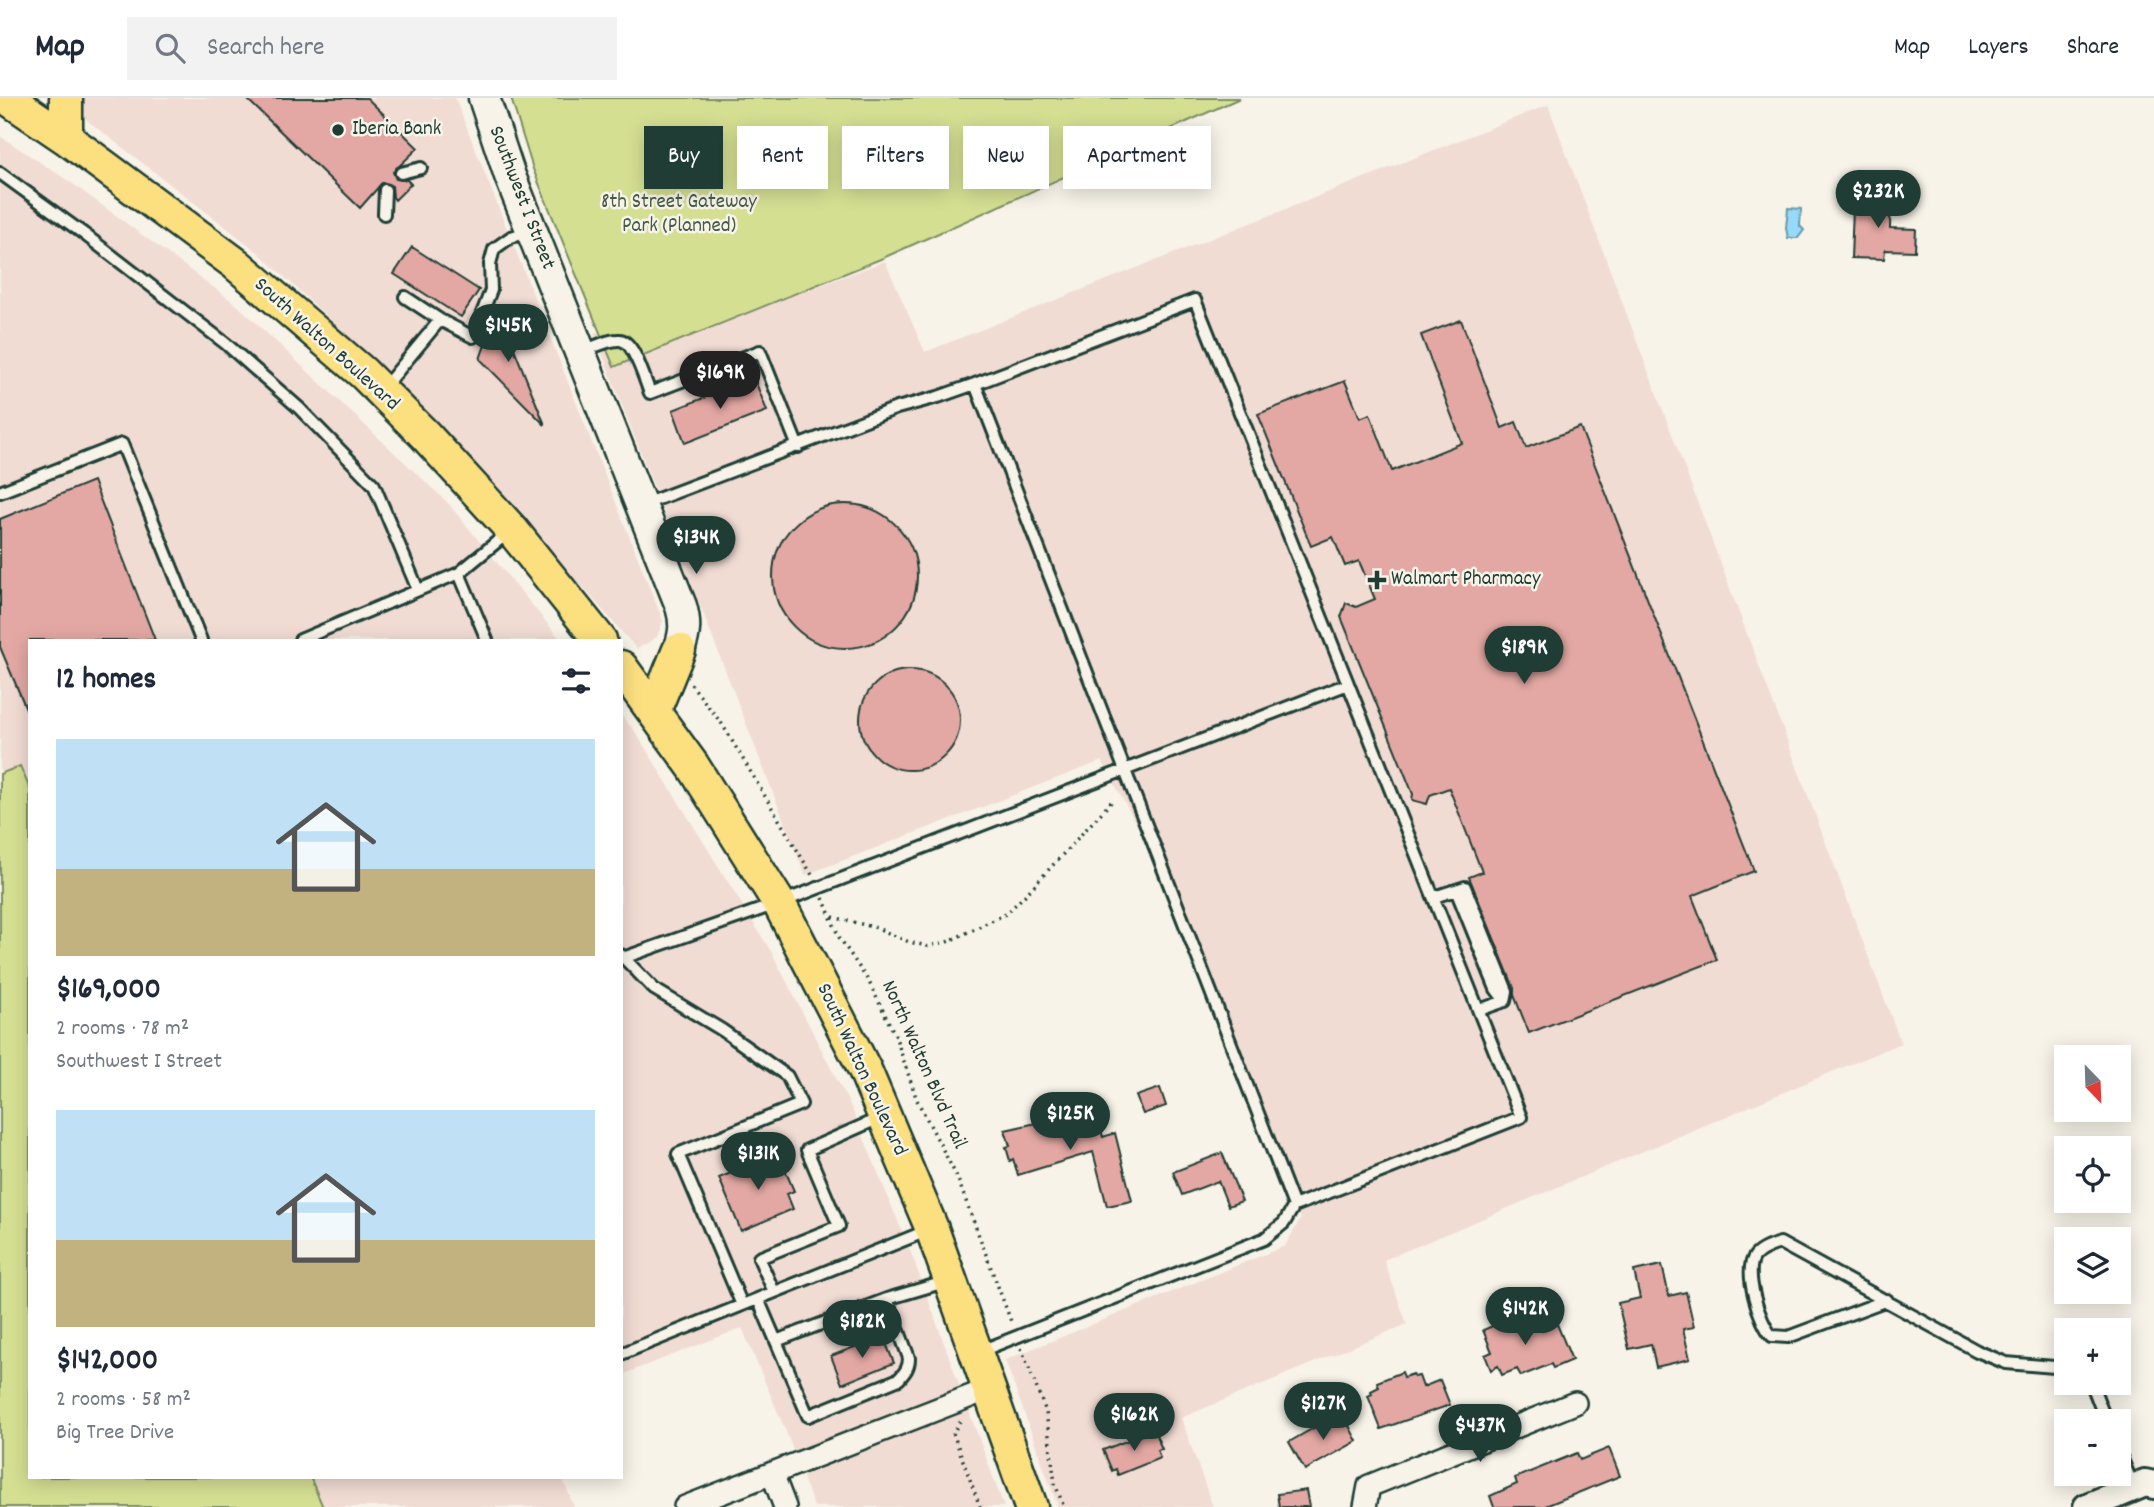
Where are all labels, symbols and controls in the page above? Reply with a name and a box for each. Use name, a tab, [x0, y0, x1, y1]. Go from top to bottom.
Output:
search box	[127, 17, 617, 80]
text: Map	[35, 25, 85, 72]
icon: search	[151, 29, 189, 67]
text: Search here	[207, 30, 325, 67]
text: Map	[1894, 31, 1930, 65]
text: Layers	[1968, 31, 2029, 65]
text: Share	[2067, 31, 2119, 65]
place label: Iberia Bank	[352, 115, 441, 145]
marker: Iberia Bank	[330, 122, 346, 138]
street label: Southwest I Street	[480, 122, 562, 274]
chip: Buy	[644, 126, 723, 189]
chip: Rent	[737, 126, 828, 189]
chip: Filters	[842, 126, 949, 189]
chip: New	[963, 126, 1049, 189]
chip: Apartment	[1063, 126, 1211, 189]
pin: $232K	[1829, 170, 1927, 230]
text: $232K	[1852, 176, 1904, 209]
park label: 8th Street Gateway Park (Planned)	[601, 188, 757, 242]
street label: South Walton Boulevard	[246, 271, 406, 419]
pin: $145K	[459, 304, 557, 364]
text: $145K	[484, 310, 532, 343]
pin: $169K	[671, 352, 769, 411]
text: $169K	[695, 357, 745, 390]
pin: $134K	[647, 517, 745, 576]
text: $134K	[672, 522, 720, 555]
place label: Walmart Pharmacy	[1391, 565, 1541, 595]
marker: Walmart Pharmacy	[1369, 572, 1385, 588]
pin: $189K	[1475, 626, 1573, 686]
text: $189K	[1500, 632, 1548, 665]
text: 12 homes	[56, 660, 156, 703]
icon: filters	[557, 662, 595, 700]
icon: home	[263, 784, 389, 910]
text: $169,000	[56, 970, 161, 1013]
street label: North Walton Blvd Trail	[872, 976, 974, 1154]
street label: South Walton Boulevard	[808, 979, 914, 1161]
text: 2 rooms · 78 m²	[56, 1013, 189, 1046]
north arrow	[2054, 1045, 2132, 1122]
map controls	[2054, 1045, 2131, 1486]
text: Southwest I Street	[56, 1046, 222, 1079]
pin: $125K	[1021, 1093, 1119, 1152]
text: $125K	[1046, 1098, 1094, 1131]
pin: $131K	[709, 1132, 807, 1192]
button: locate	[2054, 1136, 2131, 1213]
text: $131K	[737, 1138, 779, 1171]
icon: home	[263, 1155, 389, 1281]
button: layers	[2054, 1227, 2131, 1304]
pin: $142K	[1476, 1288, 1574, 1347]
text: $142K	[1502, 1293, 1548, 1326]
pin: $182K	[813, 1300, 911, 1360]
text: $182K	[839, 1306, 885, 1339]
button: +	[2054, 1318, 2131, 1395]
text: $142,000	[56, 1341, 158, 1384]
pin: $127K	[1274, 1382, 1372, 1442]
text: 2 rooms · 58 m²	[56, 1384, 191, 1417]
text: $127K	[1300, 1388, 1346, 1421]
pin: $162K	[1085, 1394, 1183, 1453]
text: $162K	[1110, 1399, 1158, 1432]
pin: $437K	[1431, 1404, 1529, 1464]
button: −	[2054, 1409, 2131, 1486]
text: $437K	[1455, 1410, 1505, 1443]
text: Big Tree Drive	[56, 1417, 174, 1450]

